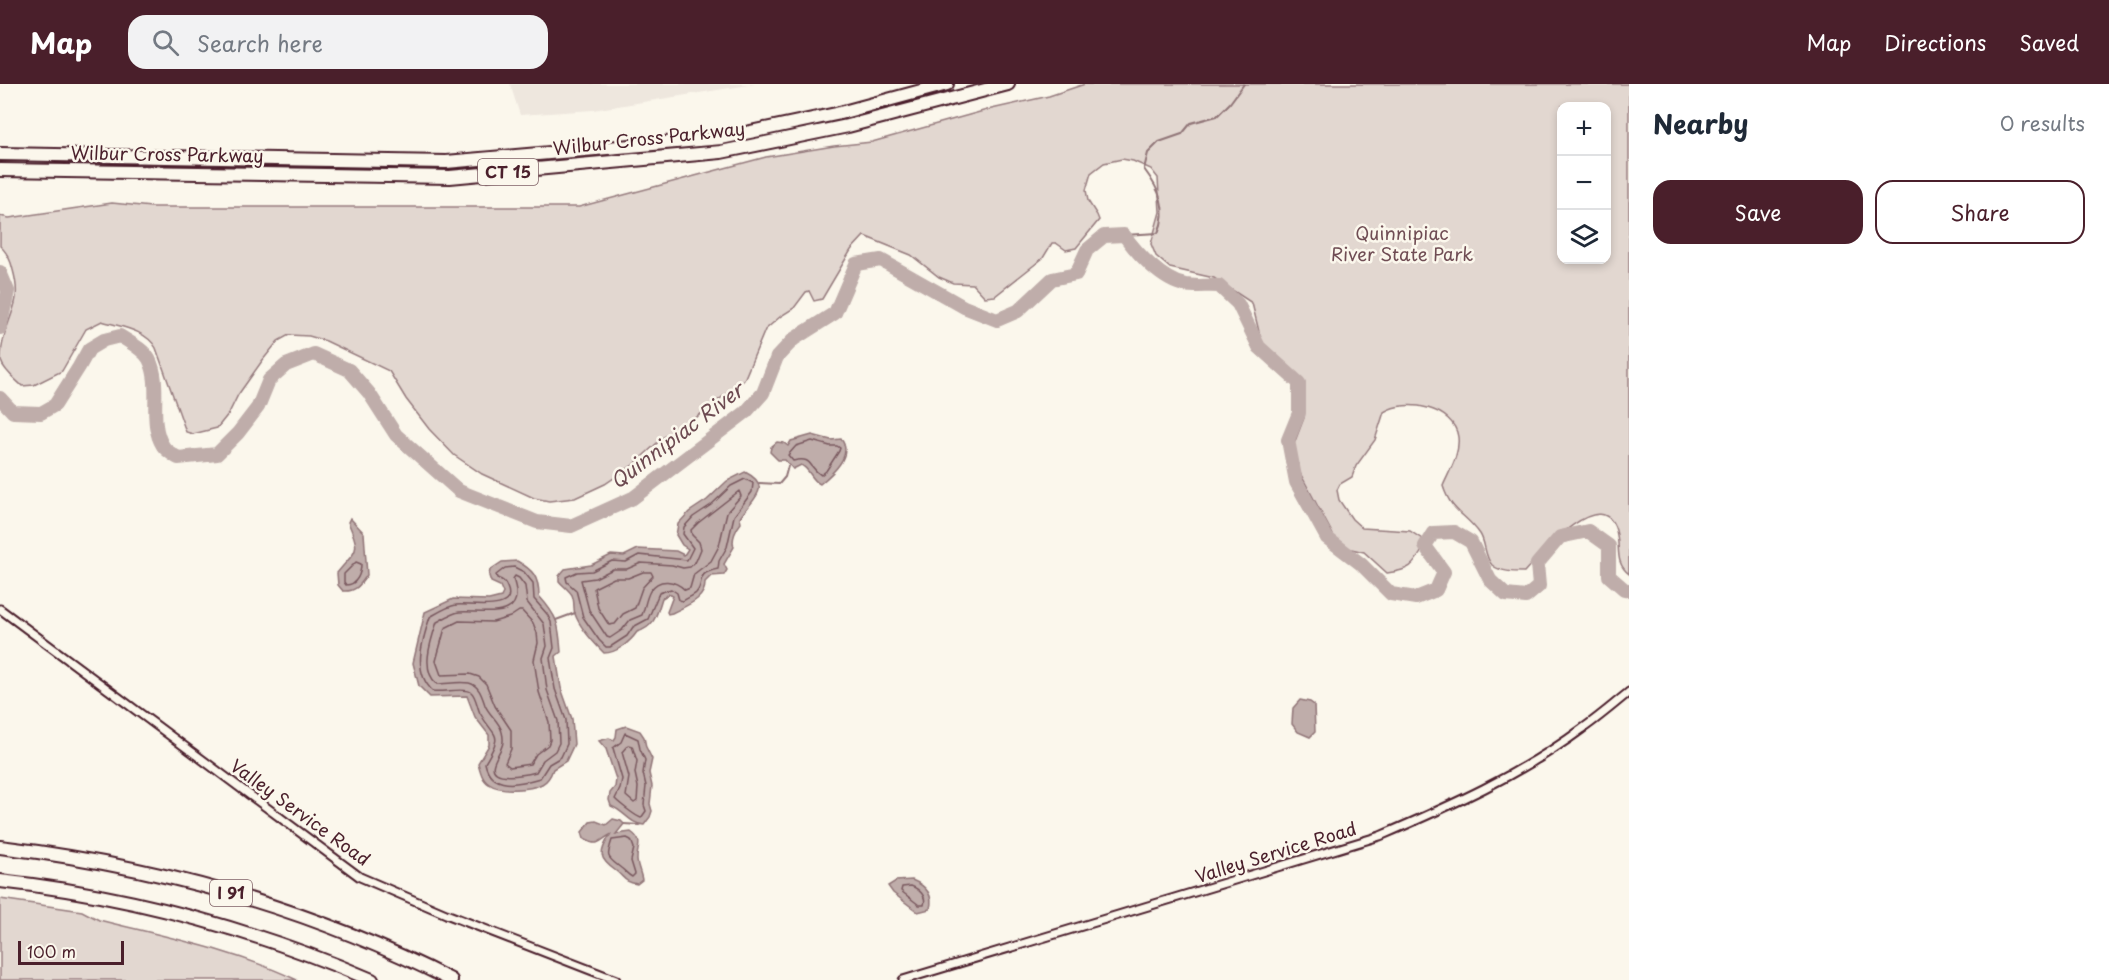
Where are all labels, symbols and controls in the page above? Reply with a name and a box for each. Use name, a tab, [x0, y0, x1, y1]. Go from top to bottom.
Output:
search box	[128, 15, 548, 69]
text: Map	[30, 21, 92, 64]
icon: search	[149, 26, 182, 59]
text: Search here	[197, 26, 323, 59]
text: Map	[1806, 26, 1851, 58]
text: Directions	[1884, 26, 1986, 58]
text: Saved	[2019, 26, 2079, 58]
map controls	[1557, 102, 1611, 264]
button: +	[1557, 102, 1611, 156]
text: Nearby	[1653, 104, 1748, 143]
text: 0 results	[2000, 108, 2085, 138]
street label: Wilbur Cross Parkway	[551, 114, 746, 161]
street label: Wilbur Cross Parkway	[70, 138, 264, 169]
button: −	[1557, 156, 1611, 210]
road number: CT 15	[478, 159, 538, 185]
button: Save	[1653, 180, 1863, 244]
button: Share	[1875, 180, 2085, 244]
button: layers	[1557, 210, 1611, 264]
park label: Quinnipiac River State Park	[1331, 219, 1473, 267]
water label: Quinnipiac River	[603, 373, 752, 495]
street label: Valley Service Road	[225, 752, 376, 872]
street label: Valley Service Road	[1192, 814, 1359, 889]
road number: I 91	[210, 880, 252, 906]
scale bar	[18, 938, 124, 966]
text: 100 m	[27, 939, 76, 963]

